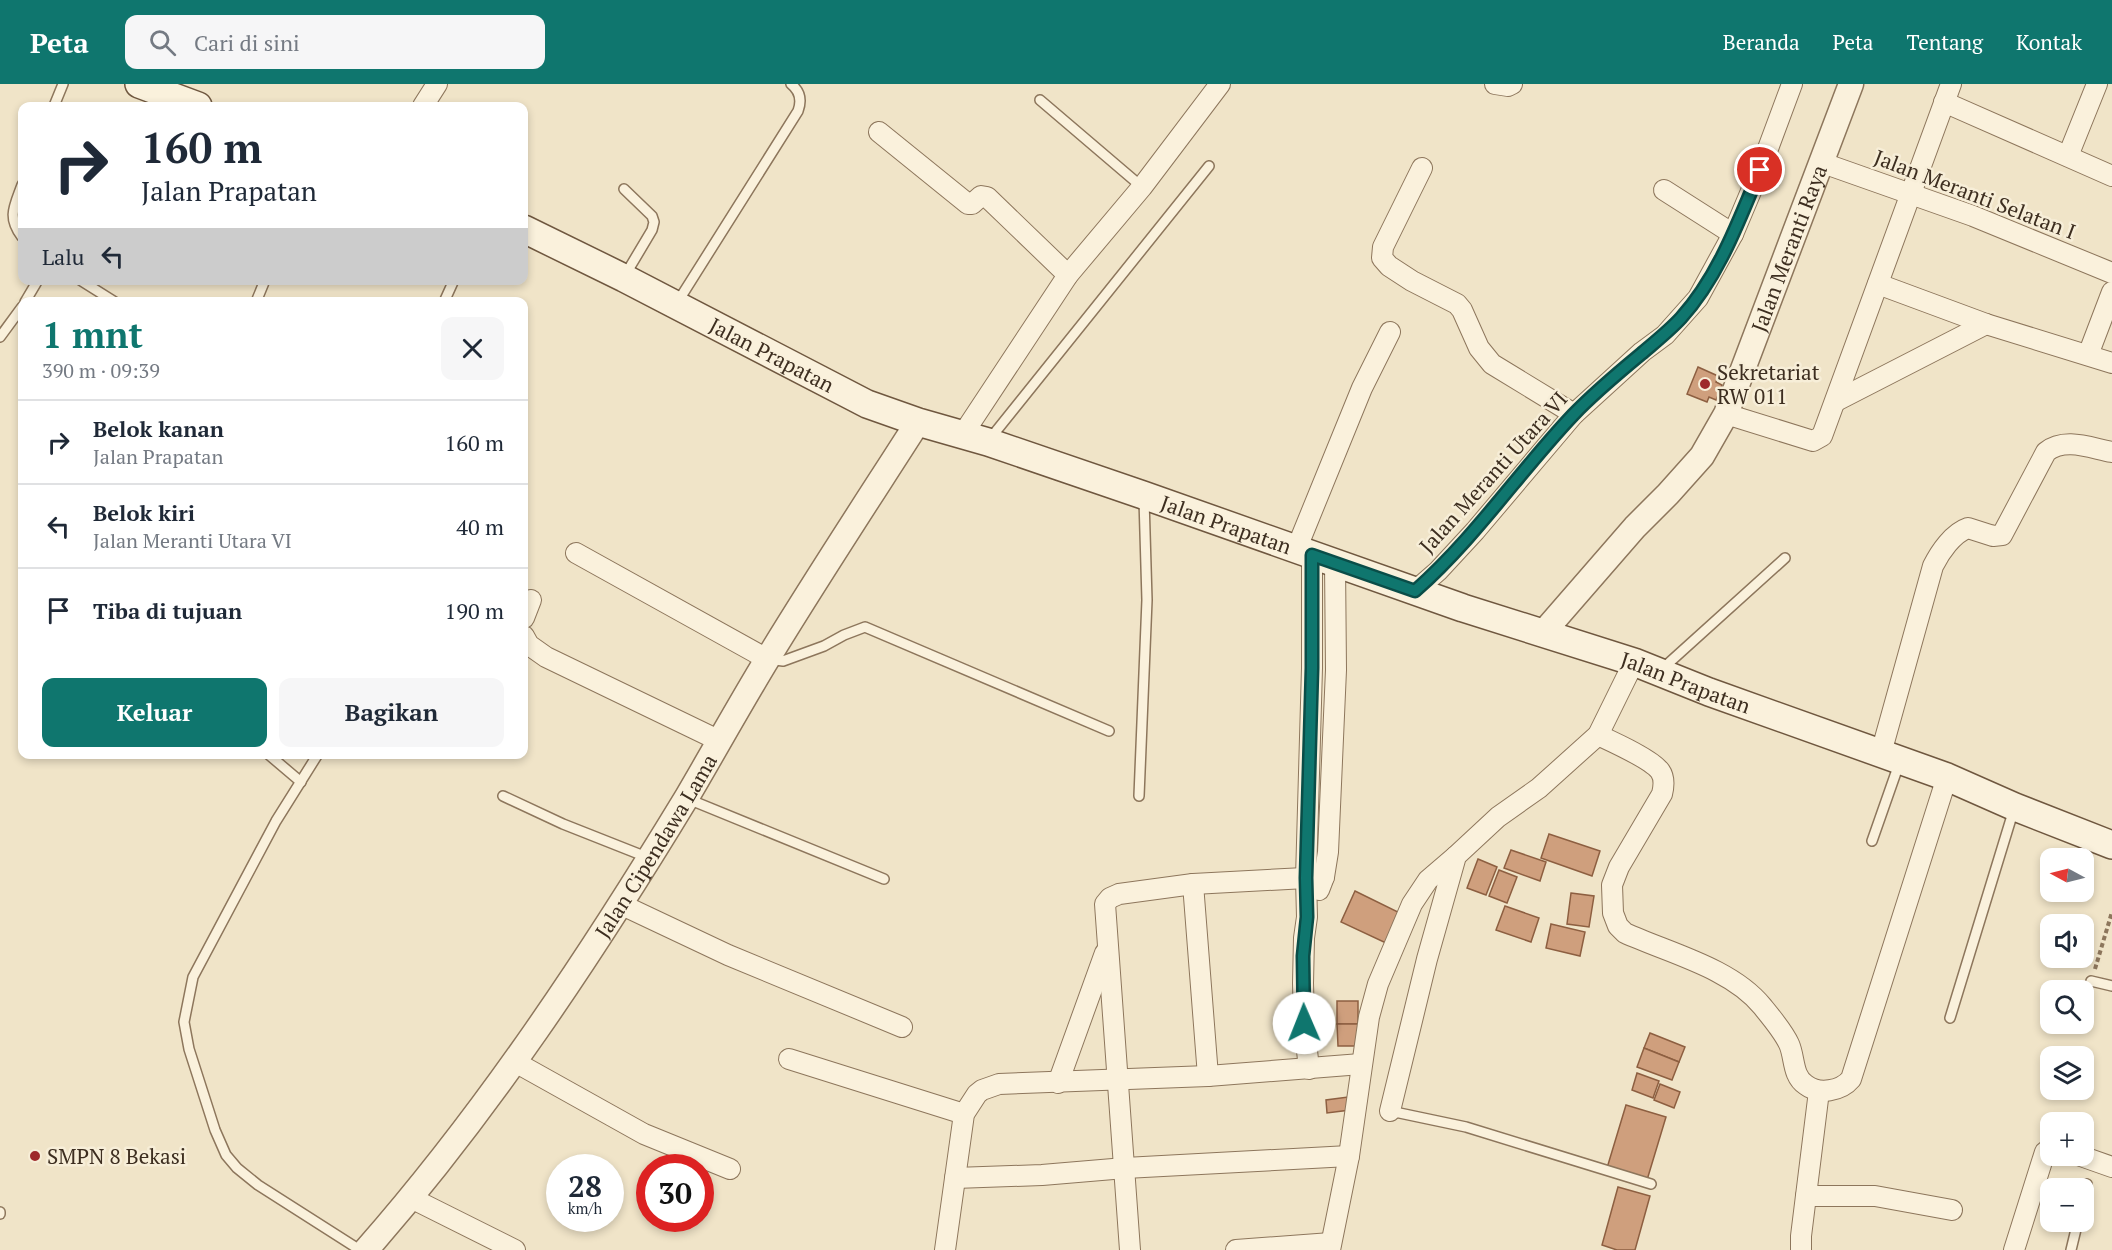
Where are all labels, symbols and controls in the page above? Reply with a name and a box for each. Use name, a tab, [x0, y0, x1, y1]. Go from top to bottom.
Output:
search box	[125, 15, 545, 69]
text: Peta	[30, 24, 89, 61]
icon: search	[146, 26, 179, 59]
text: Cari di sini	[194, 28, 300, 57]
text: Beranda	[1723, 28, 1800, 56]
text: Peta	[1833, 28, 1873, 56]
text: Tentang	[1906, 28, 1983, 56]
text: Kontak	[2016, 28, 2082, 56]
text: 160 m	[141, 119, 262, 175]
icon: right	[42, 126, 120, 204]
street label: Jalan Meranti Selatan I	[1870, 143, 2080, 245]
pin	[1734, 144, 1785, 195]
icon: arrive	[1743, 153, 1776, 186]
street label: Jalan Meranti Raya	[1744, 160, 1833, 336]
text: Jalan Prapatan	[141, 173, 317, 209]
icon: left	[96, 240, 129, 273]
text: Lalu	[42, 242, 84, 271]
text: 1 mnt	[42, 311, 143, 358]
street label: Jalan Prapatan	[705, 311, 840, 399]
button: close	[441, 317, 504, 380]
text: 390 m · 09:39	[42, 357, 160, 384]
place label: Sekretariat RW 011	[1717, 358, 1820, 410]
marker: Sekretariat RW 011	[1698, 377, 1712, 391]
street label: Jalan Meranti Utara VI	[1413, 385, 1573, 559]
text: Belok kanan	[93, 414, 224, 443]
icon: right	[42, 426, 75, 459]
text: 160 m	[444, 428, 504, 457]
text: Jalan Prapatan	[93, 443, 223, 470]
street label: Jalan Prapatan	[1157, 488, 1296, 561]
text: Belok kiri	[93, 498, 195, 527]
icon: left	[42, 510, 75, 543]
text: 40 m	[456, 512, 504, 541]
text: Jalan Meranti Utara VI	[93, 527, 292, 554]
icon: arrive	[42, 594, 75, 627]
text: Tiba di tujuan	[93, 596, 242, 625]
text: 190 m	[444, 596, 504, 625]
street label: Jalan Prapatan	[1617, 645, 1755, 720]
button: Keluar	[42, 678, 267, 747]
button: Bagikan	[279, 678, 504, 747]
street label: Jalan Cipendawa Lama	[588, 748, 723, 943]
north arrow	[2040, 848, 2094, 902]
map controls	[2040, 848, 2094, 1232]
button: sound	[2040, 914, 2094, 968]
button: search	[2040, 980, 2094, 1034]
position arrow	[1272, 991, 1336, 1055]
button: layers	[2040, 1046, 2094, 1100]
button: +	[2040, 1112, 2094, 1166]
place label: SMPN 8 Bekasi	[47, 1142, 186, 1170]
marker: SMPN 8 Bekasi	[28, 1149, 42, 1163]
speed limit sign: 30	[636, 1154, 714, 1232]
text: 28	[568, 1166, 602, 1206]
button: −	[2040, 1178, 2094, 1232]
text: km/h	[568, 1198, 602, 1218]

